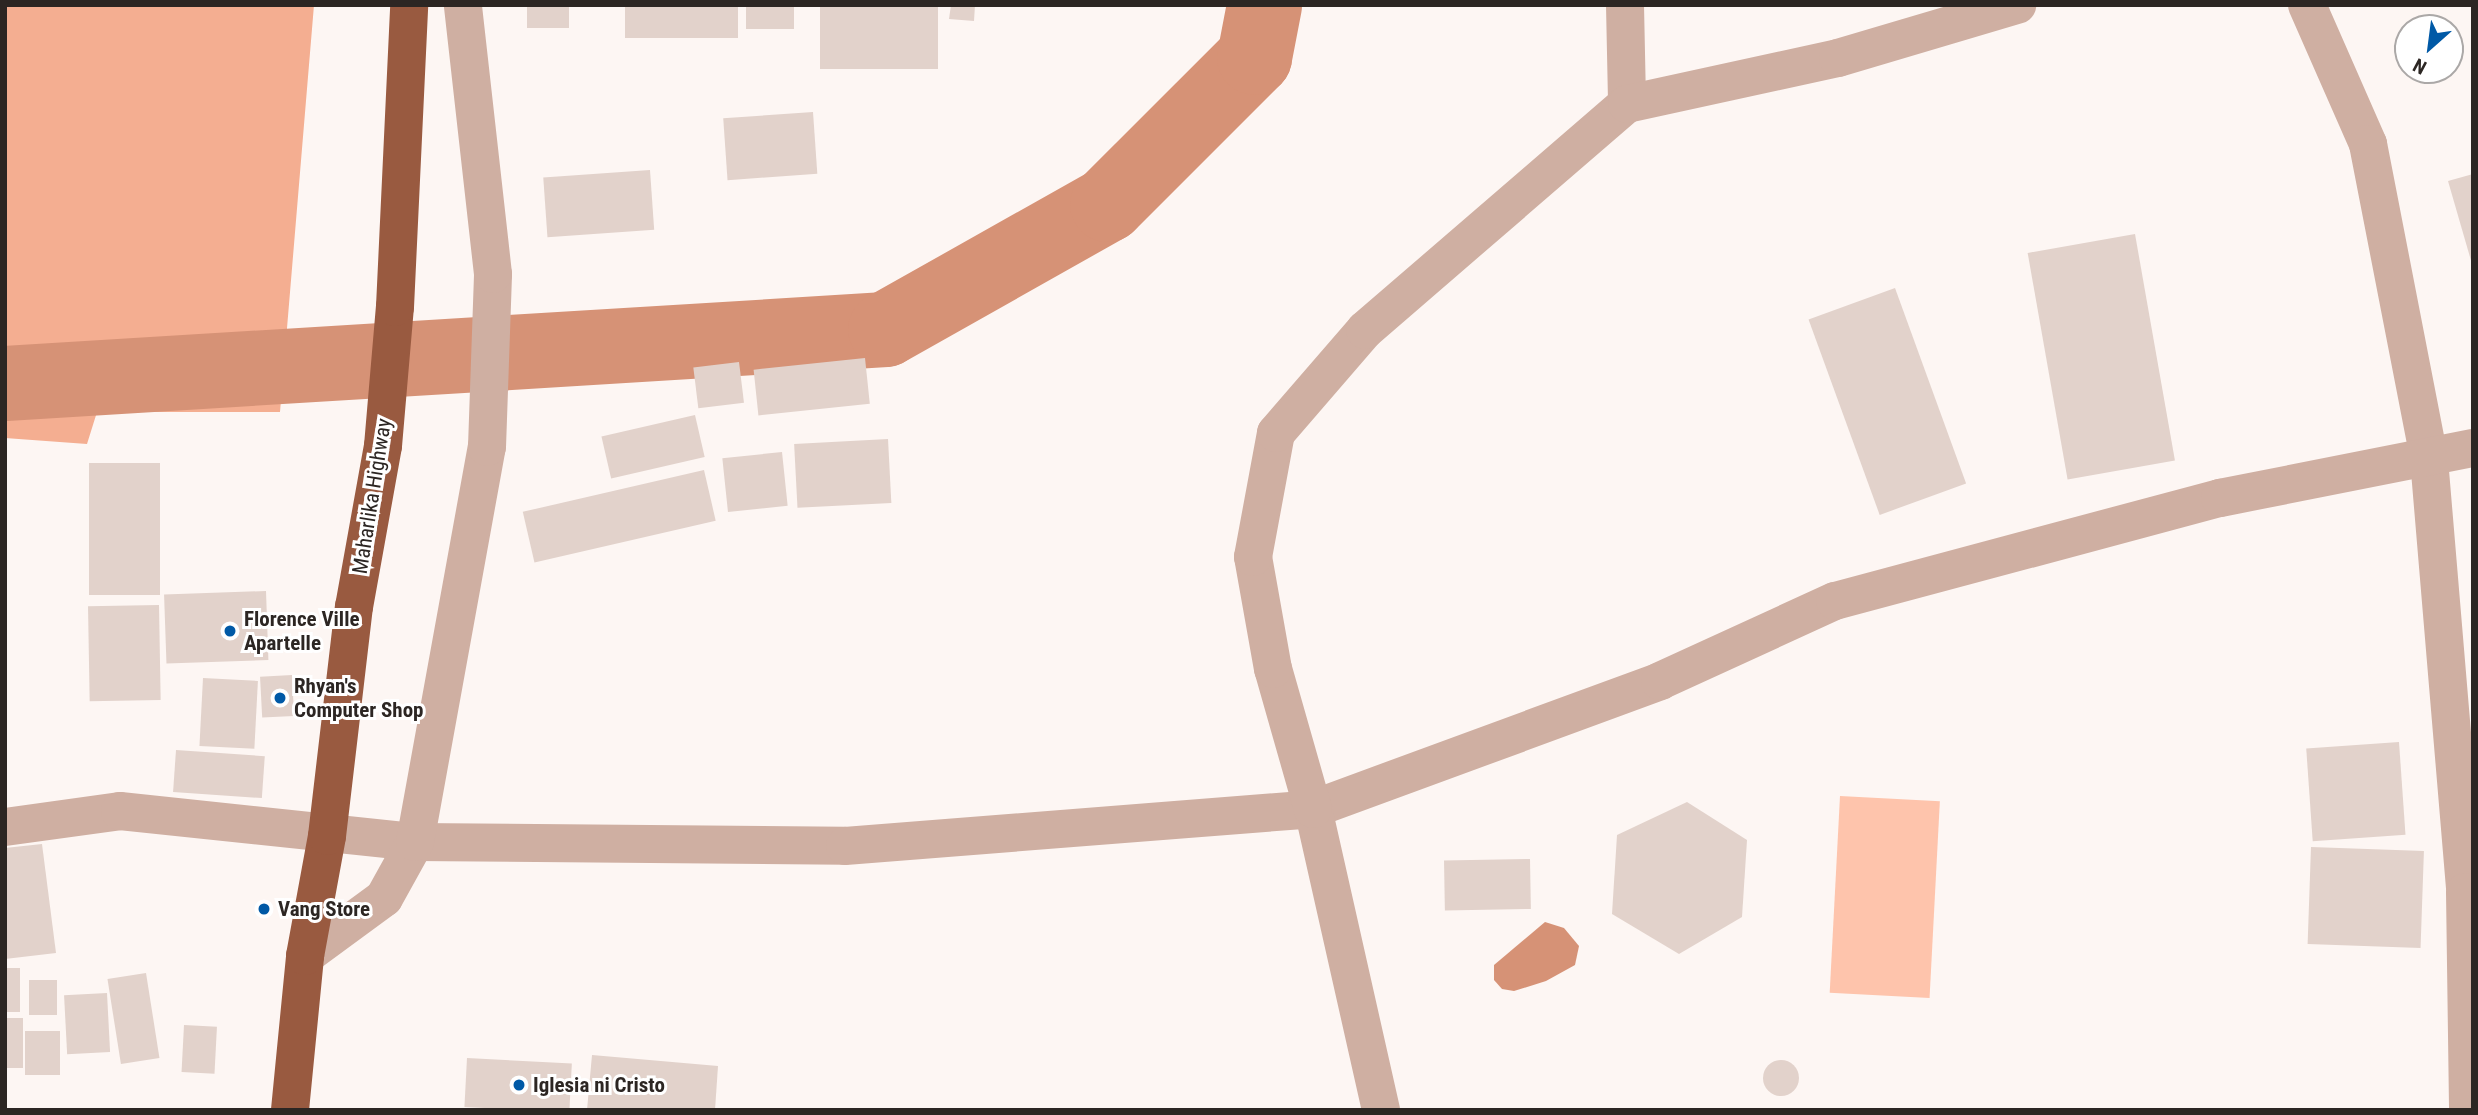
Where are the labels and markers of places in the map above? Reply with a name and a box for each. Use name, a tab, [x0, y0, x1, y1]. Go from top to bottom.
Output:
place label: Florence Ville Apartelle	[244, 606, 359, 656]
marker: Florence Ville Apartelle	[222, 623, 238, 639]
place label: Rhyan's Computer Shop	[294, 673, 424, 723]
marker: Rhyan's Computer Shop	[272, 690, 288, 706]
place label: Vang Store	[278, 896, 370, 922]
marker: Vang Store	[256, 901, 272, 917]
place label: Iglesia ni Cristo	[533, 1072, 665, 1098]
marker: Iglesia ni Cristo	[511, 1077, 527, 1093]

